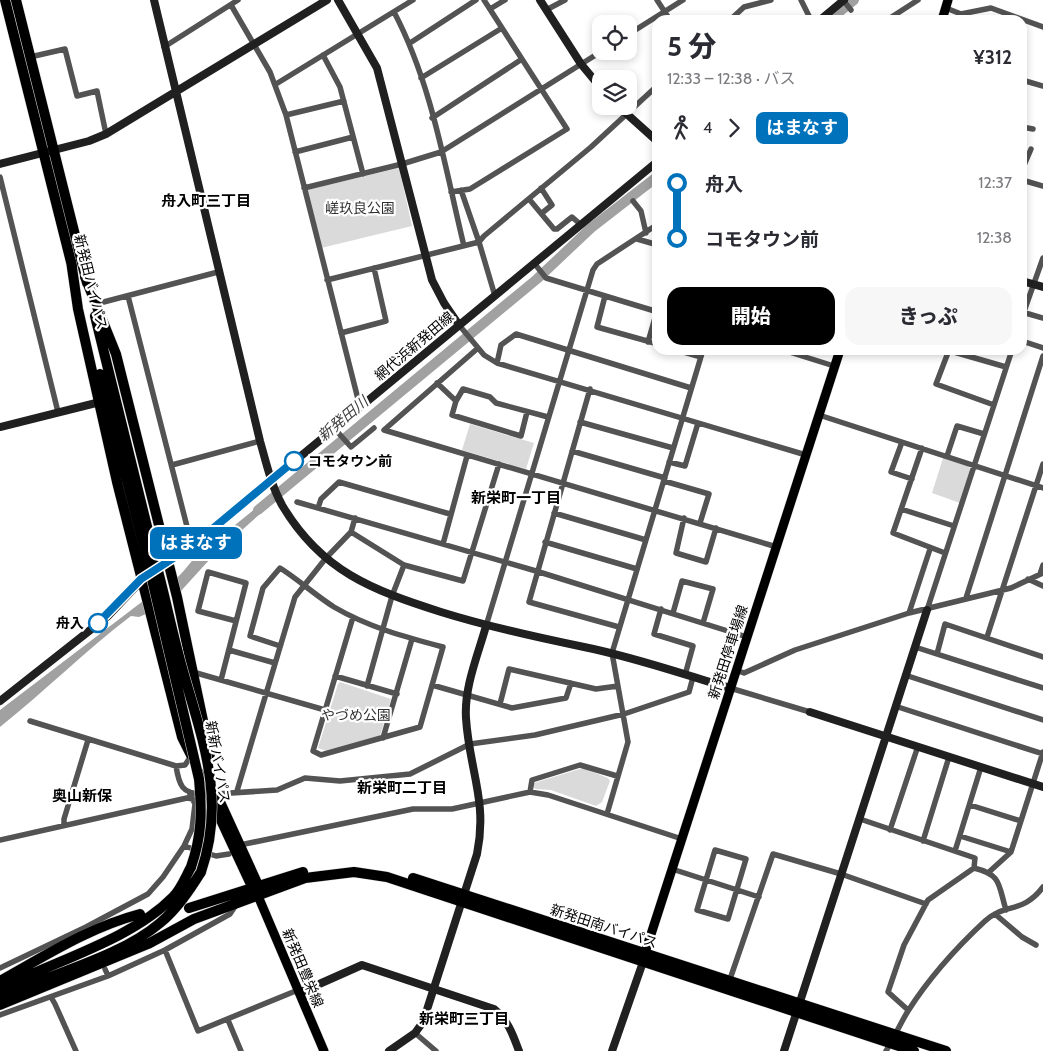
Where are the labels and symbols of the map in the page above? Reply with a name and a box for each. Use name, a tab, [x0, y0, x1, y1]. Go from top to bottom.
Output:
district label: 舟入町三丁目	[161, 192, 251, 210]
park label: 嵯玖良公園	[325, 199, 395, 217]
street label: 新発田バイパス	[70, 232, 112, 332]
street label: 網代浜新発田線	[371, 308, 457, 384]
water label: 新発田川	[314, 392, 373, 445]
marker: コモタウン前	[284, 451, 304, 471]
place label: コモタウン前	[308, 452, 392, 470]
district label: 新栄町一丁目	[471, 489, 561, 507]
line badge: はまなす	[161, 527, 231, 559]
street label: 新発田停車場線	[704, 603, 752, 701]
marker: 舟入	[88, 613, 108, 633]
place label: 舟入	[56, 614, 84, 632]
park label: やづめ公園	[321, 706, 391, 724]
street label: 新新バイパス	[202, 719, 234, 805]
district label: 新栄町二丁目	[357, 779, 447, 797]
district label: 奥山新保	[52, 787, 113, 805]
street label: 新発田南バイパス	[548, 900, 660, 952]
street label: 新発田豊栄線	[278, 926, 328, 1010]
district label: 新栄町三丁目	[419, 1010, 509, 1028]

